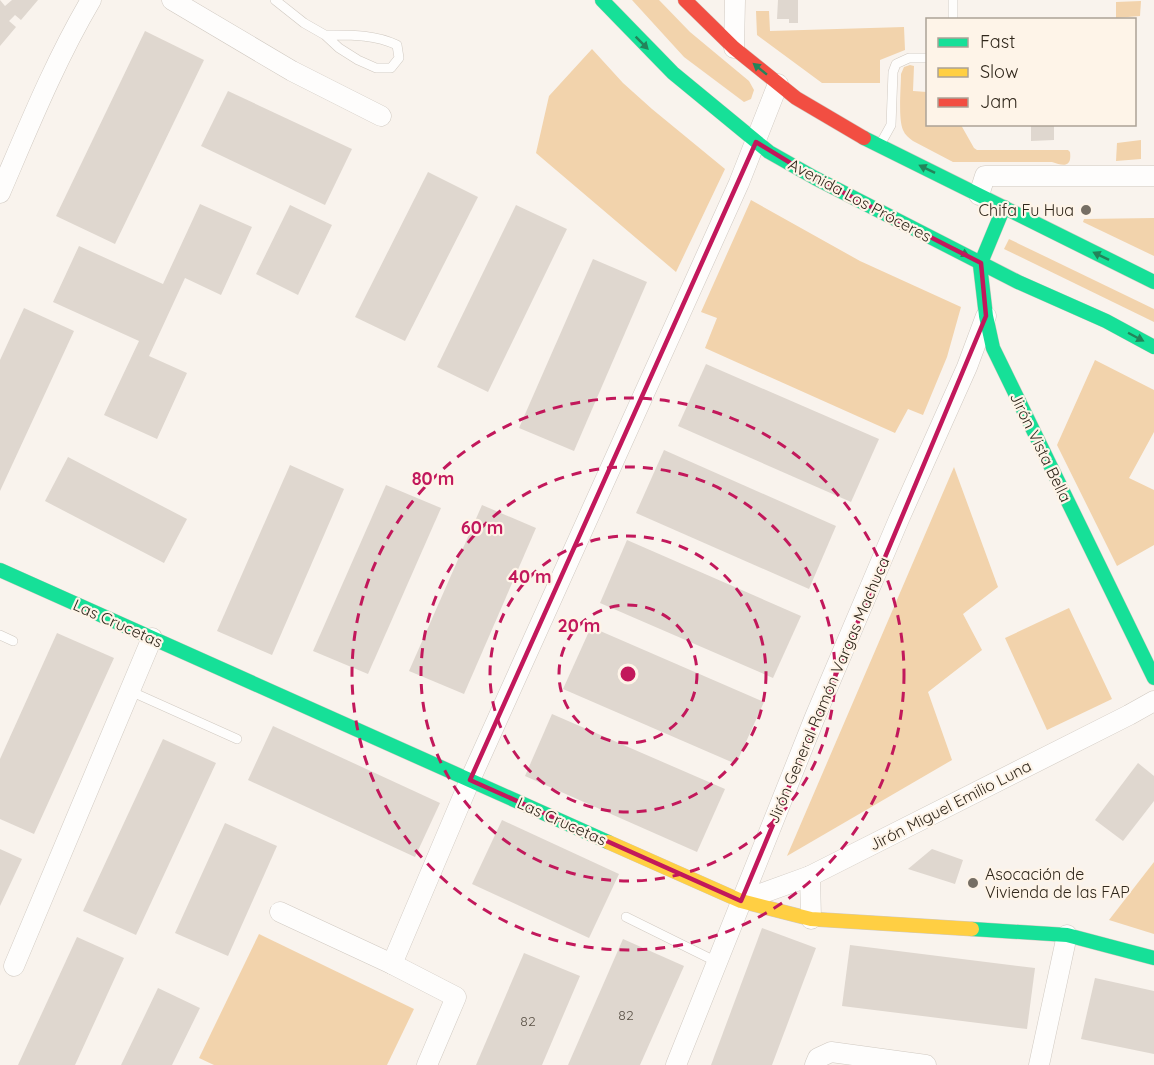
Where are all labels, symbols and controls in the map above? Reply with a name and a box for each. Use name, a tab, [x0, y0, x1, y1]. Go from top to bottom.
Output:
legend	[926, 18, 1136, 126]
text: Fast	[980, 30, 1015, 53]
one-way arrow	[635, 35, 649, 49]
text: Slow	[980, 60, 1018, 83]
one-way arrow	[752, 63, 768, 76]
text: Jam	[980, 90, 1018, 113]
street label: Avenida Los Próceres	[785, 154, 935, 246]
one-way arrow	[918, 164, 935, 173]
place label: Chifa Fu Hua	[979, 200, 1074, 220]
marker: Chifa Fu Hua	[1079, 203, 1093, 217]
one-way arrow	[952, 248, 969, 257]
one-way arrow	[1093, 252, 1110, 261]
one-way arrow	[1128, 332, 1145, 342]
street label: Jirón Vista Bella	[1006, 389, 1076, 505]
text: 80 m	[412, 467, 454, 490]
text: 60 m	[461, 516, 503, 539]
street label: Jirón General Ramón Vargas Machuca	[763, 554, 893, 826]
text: 40 m	[508, 565, 552, 588]
street label: Las Crucetas	[70, 594, 166, 652]
text: 20 m	[558, 614, 600, 637]
centre of rings	[618, 664, 638, 684]
street label: Jirón Miguel Emilio Luna	[865, 755, 1035, 855]
street label: Las Crucetas	[514, 792, 610, 850]
place label: Asocación de Vivienda de las FAP	[985, 864, 1130, 902]
marker: Asocación de Vivienda de las FAP	[966, 876, 980, 890]
house number: 82	[618, 1006, 634, 1024]
house number: 82	[520, 1012, 536, 1030]

